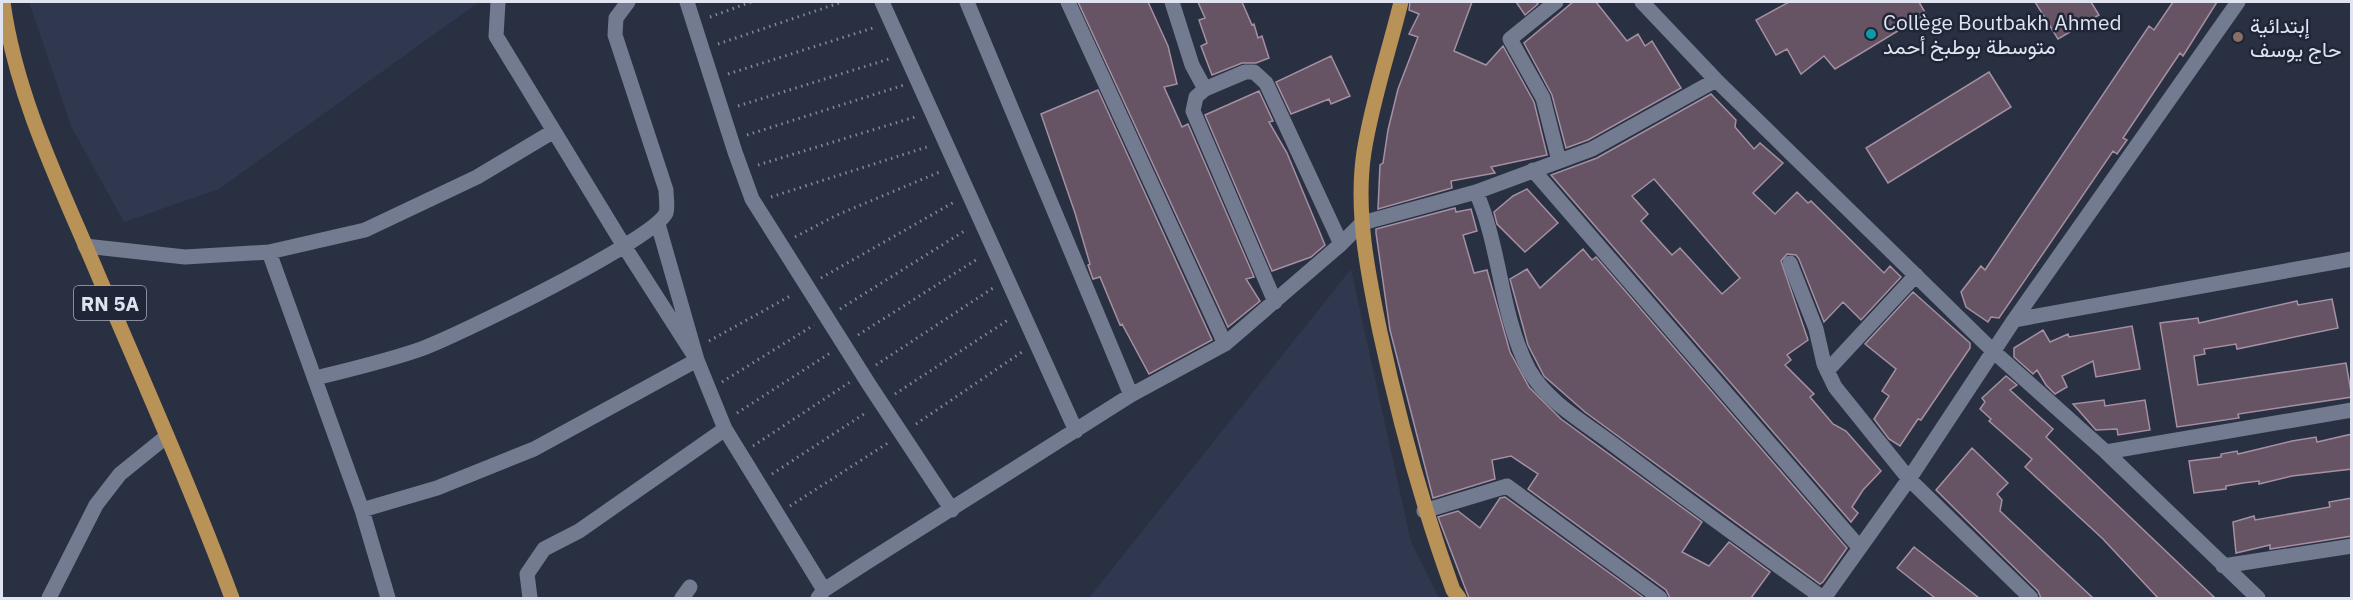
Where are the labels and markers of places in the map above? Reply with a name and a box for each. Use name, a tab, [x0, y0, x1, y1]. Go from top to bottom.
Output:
place label: Collège Boutbakh Ahmed متوسطة بوطبخ أحمد	[1883, 8, 2122, 61]
place label: إبتدائية حاج يوسف	[2250, 11, 2342, 64]
marker: Collège Boutbakh Ahmed متوسطة بوطبخ أحمد	[1864, 27, 1878, 41]
marker: إبتدائية حاج يوسف	[2231, 30, 2245, 44]

